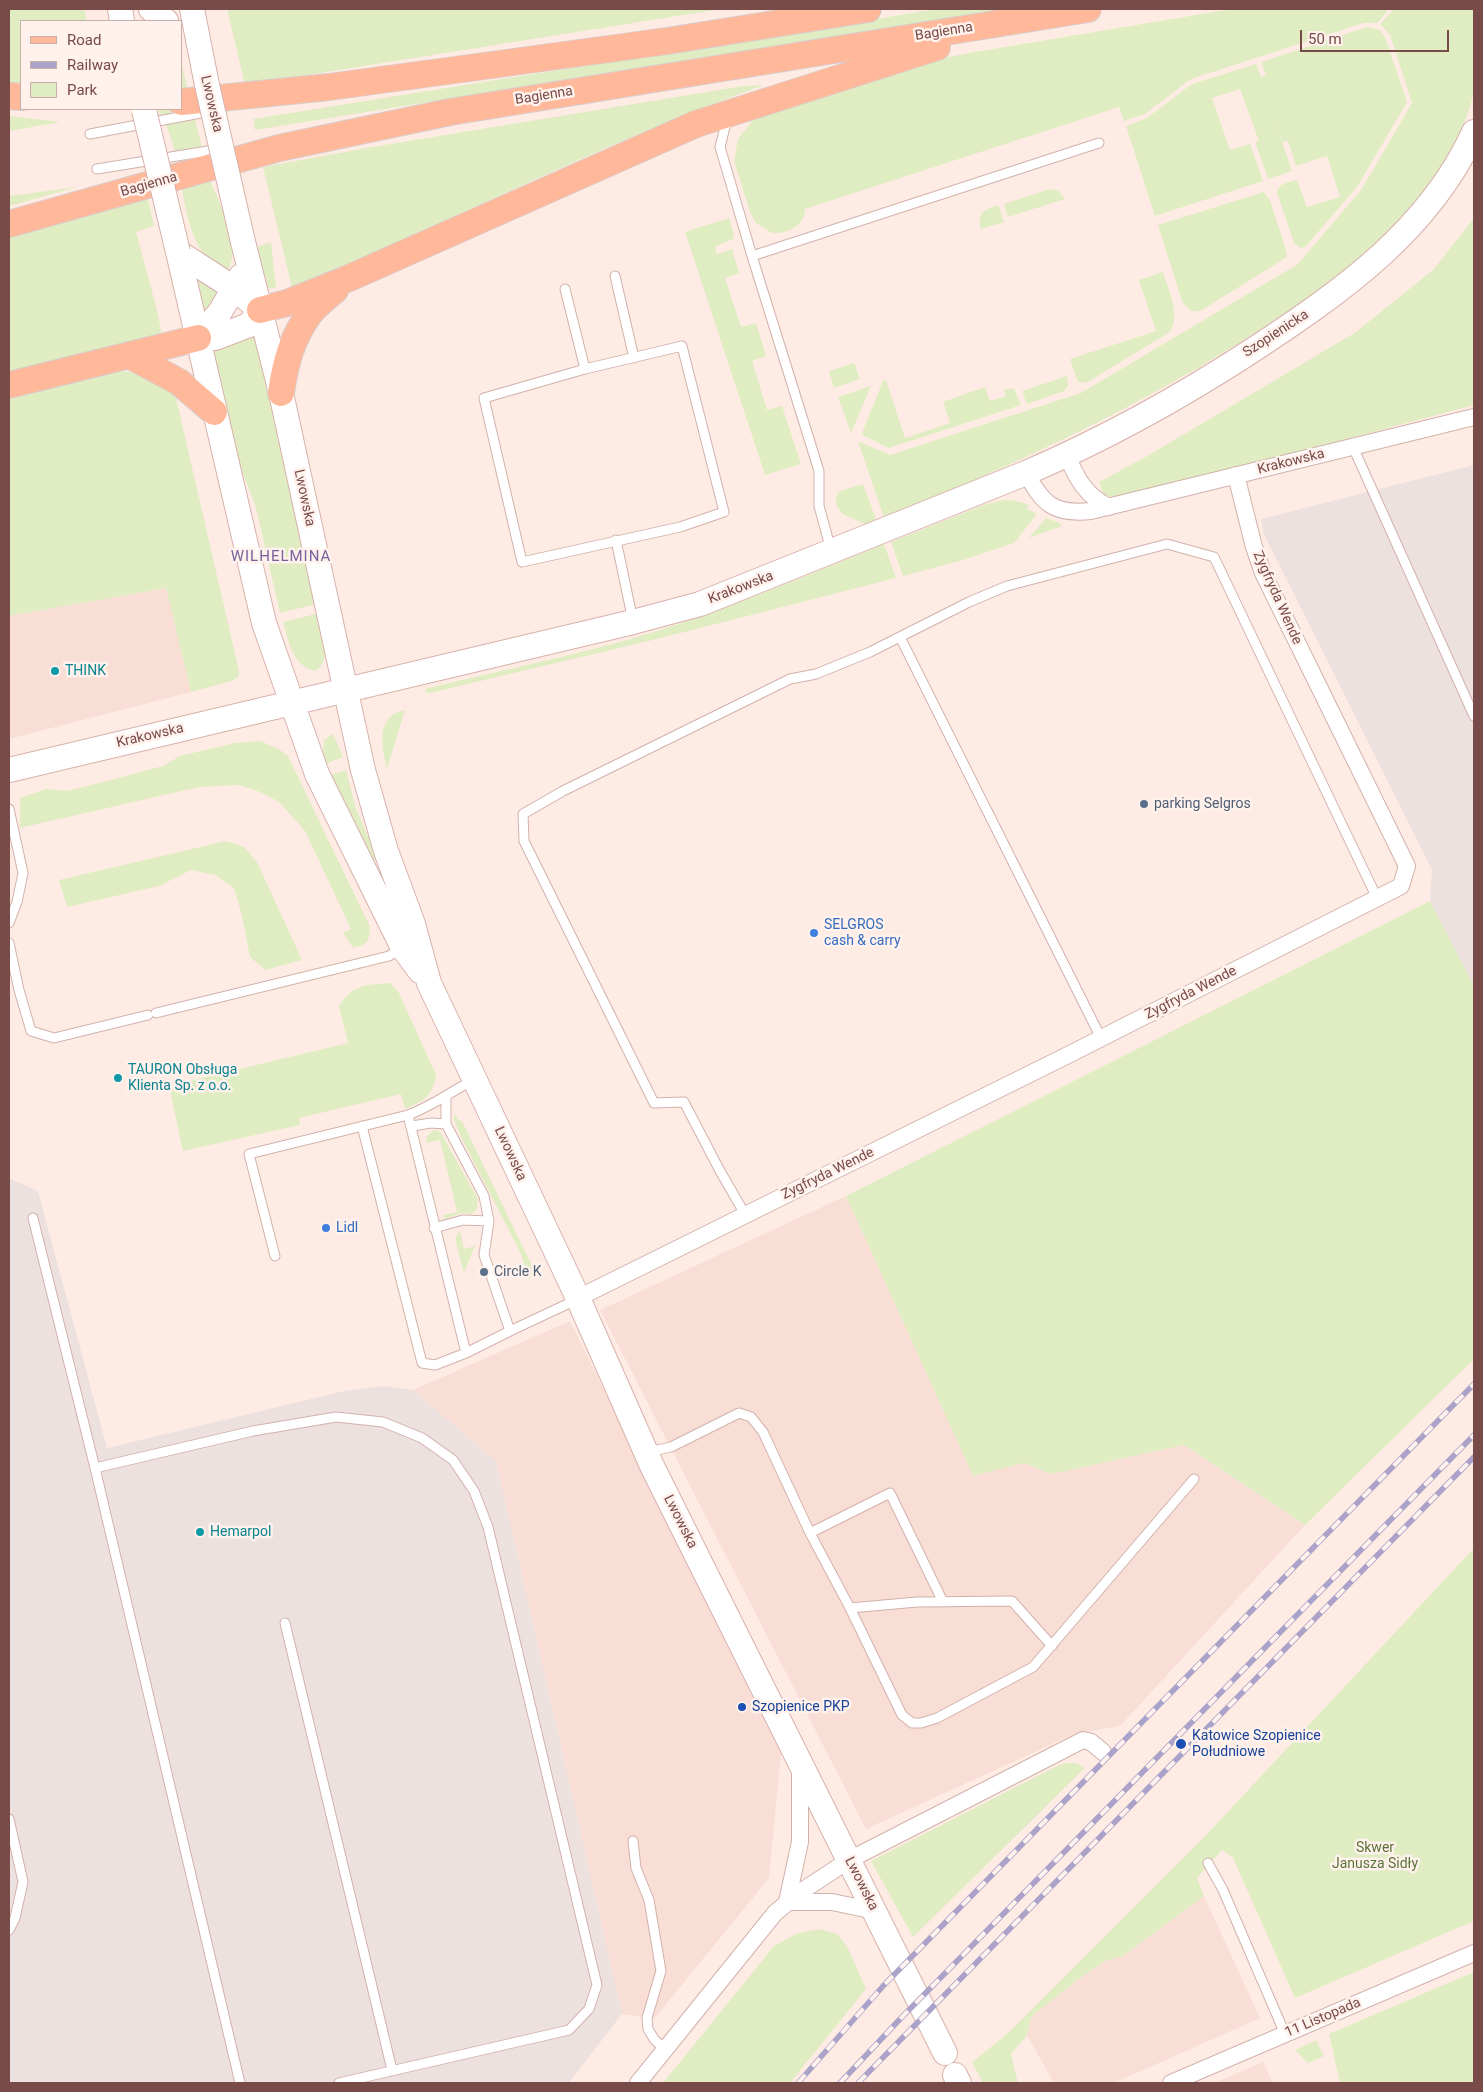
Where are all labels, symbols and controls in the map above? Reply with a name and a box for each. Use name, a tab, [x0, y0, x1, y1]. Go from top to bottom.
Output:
street label: Bagienna	[914, 19, 974, 45]
legend	[20, 20, 182, 110]
scale bar	[1303, 20, 1452, 52]
text: 50 m	[1308, 30, 1342, 48]
text: Road	[67, 31, 101, 49]
text: Railway	[67, 56, 118, 74]
street label: Lwowska	[196, 74, 226, 134]
text: Park	[67, 81, 97, 99]
street label: Bagienna	[514, 83, 574, 109]
street label: Bagienna	[119, 169, 179, 201]
street label: Szopienicka	[1240, 307, 1312, 361]
street label: Krakowska	[1256, 446, 1326, 478]
street label: Lwowska	[290, 468, 318, 528]
district label: WILHELMINA	[229, 548, 333, 566]
street label: Zygfryda Wende	[1249, 549, 1305, 647]
street label: Krakowska	[706, 568, 776, 608]
place label: THINK	[65, 663, 106, 679]
marker: THINK	[49, 665, 61, 677]
street label: Krakowska	[115, 720, 185, 752]
place label: parking Selgros	[1154, 796, 1251, 812]
marker: parking Selgros	[1138, 798, 1150, 810]
place label: SELGROS cash & carry	[824, 917, 901, 950]
marker: SELGROS cash & carry	[808, 927, 820, 939]
street label: Zygfryda Wende	[1142, 963, 1240, 1023]
place label: TAURON Obsługa Klienta Sp. z o.o.	[128, 1062, 237, 1094]
marker: TAURON Obsługa Klienta Sp. z o.o.	[112, 1072, 124, 1084]
street label: Lwowska	[490, 1124, 530, 1184]
street label: Zygfryda Wende	[779, 1144, 877, 1204]
place label: Lidl	[336, 1220, 358, 1236]
marker: Lidl	[320, 1222, 332, 1234]
place label: Circle K	[494, 1264, 542, 1280]
marker: Circle K	[478, 1266, 490, 1278]
street label: Lwowska	[659, 1492, 701, 1552]
place label: Hemarpol	[210, 1524, 271, 1540]
marker: Hemarpol	[194, 1526, 206, 1538]
place label: Szopienice PKP	[752, 1699, 850, 1715]
marker: Szopienice PKP	[736, 1701, 748, 1713]
place label: Katowice Szopienice Południowe	[1192, 1728, 1321, 1760]
marker: Katowice Szopienice Południowe	[1174, 1737, 1188, 1751]
park label: Skwer Janusza Sidły	[1332, 1840, 1418, 1872]
street label: Lwowska	[840, 1854, 882, 1914]
street label: 11 Listopada	[1283, 1994, 1363, 2042]

